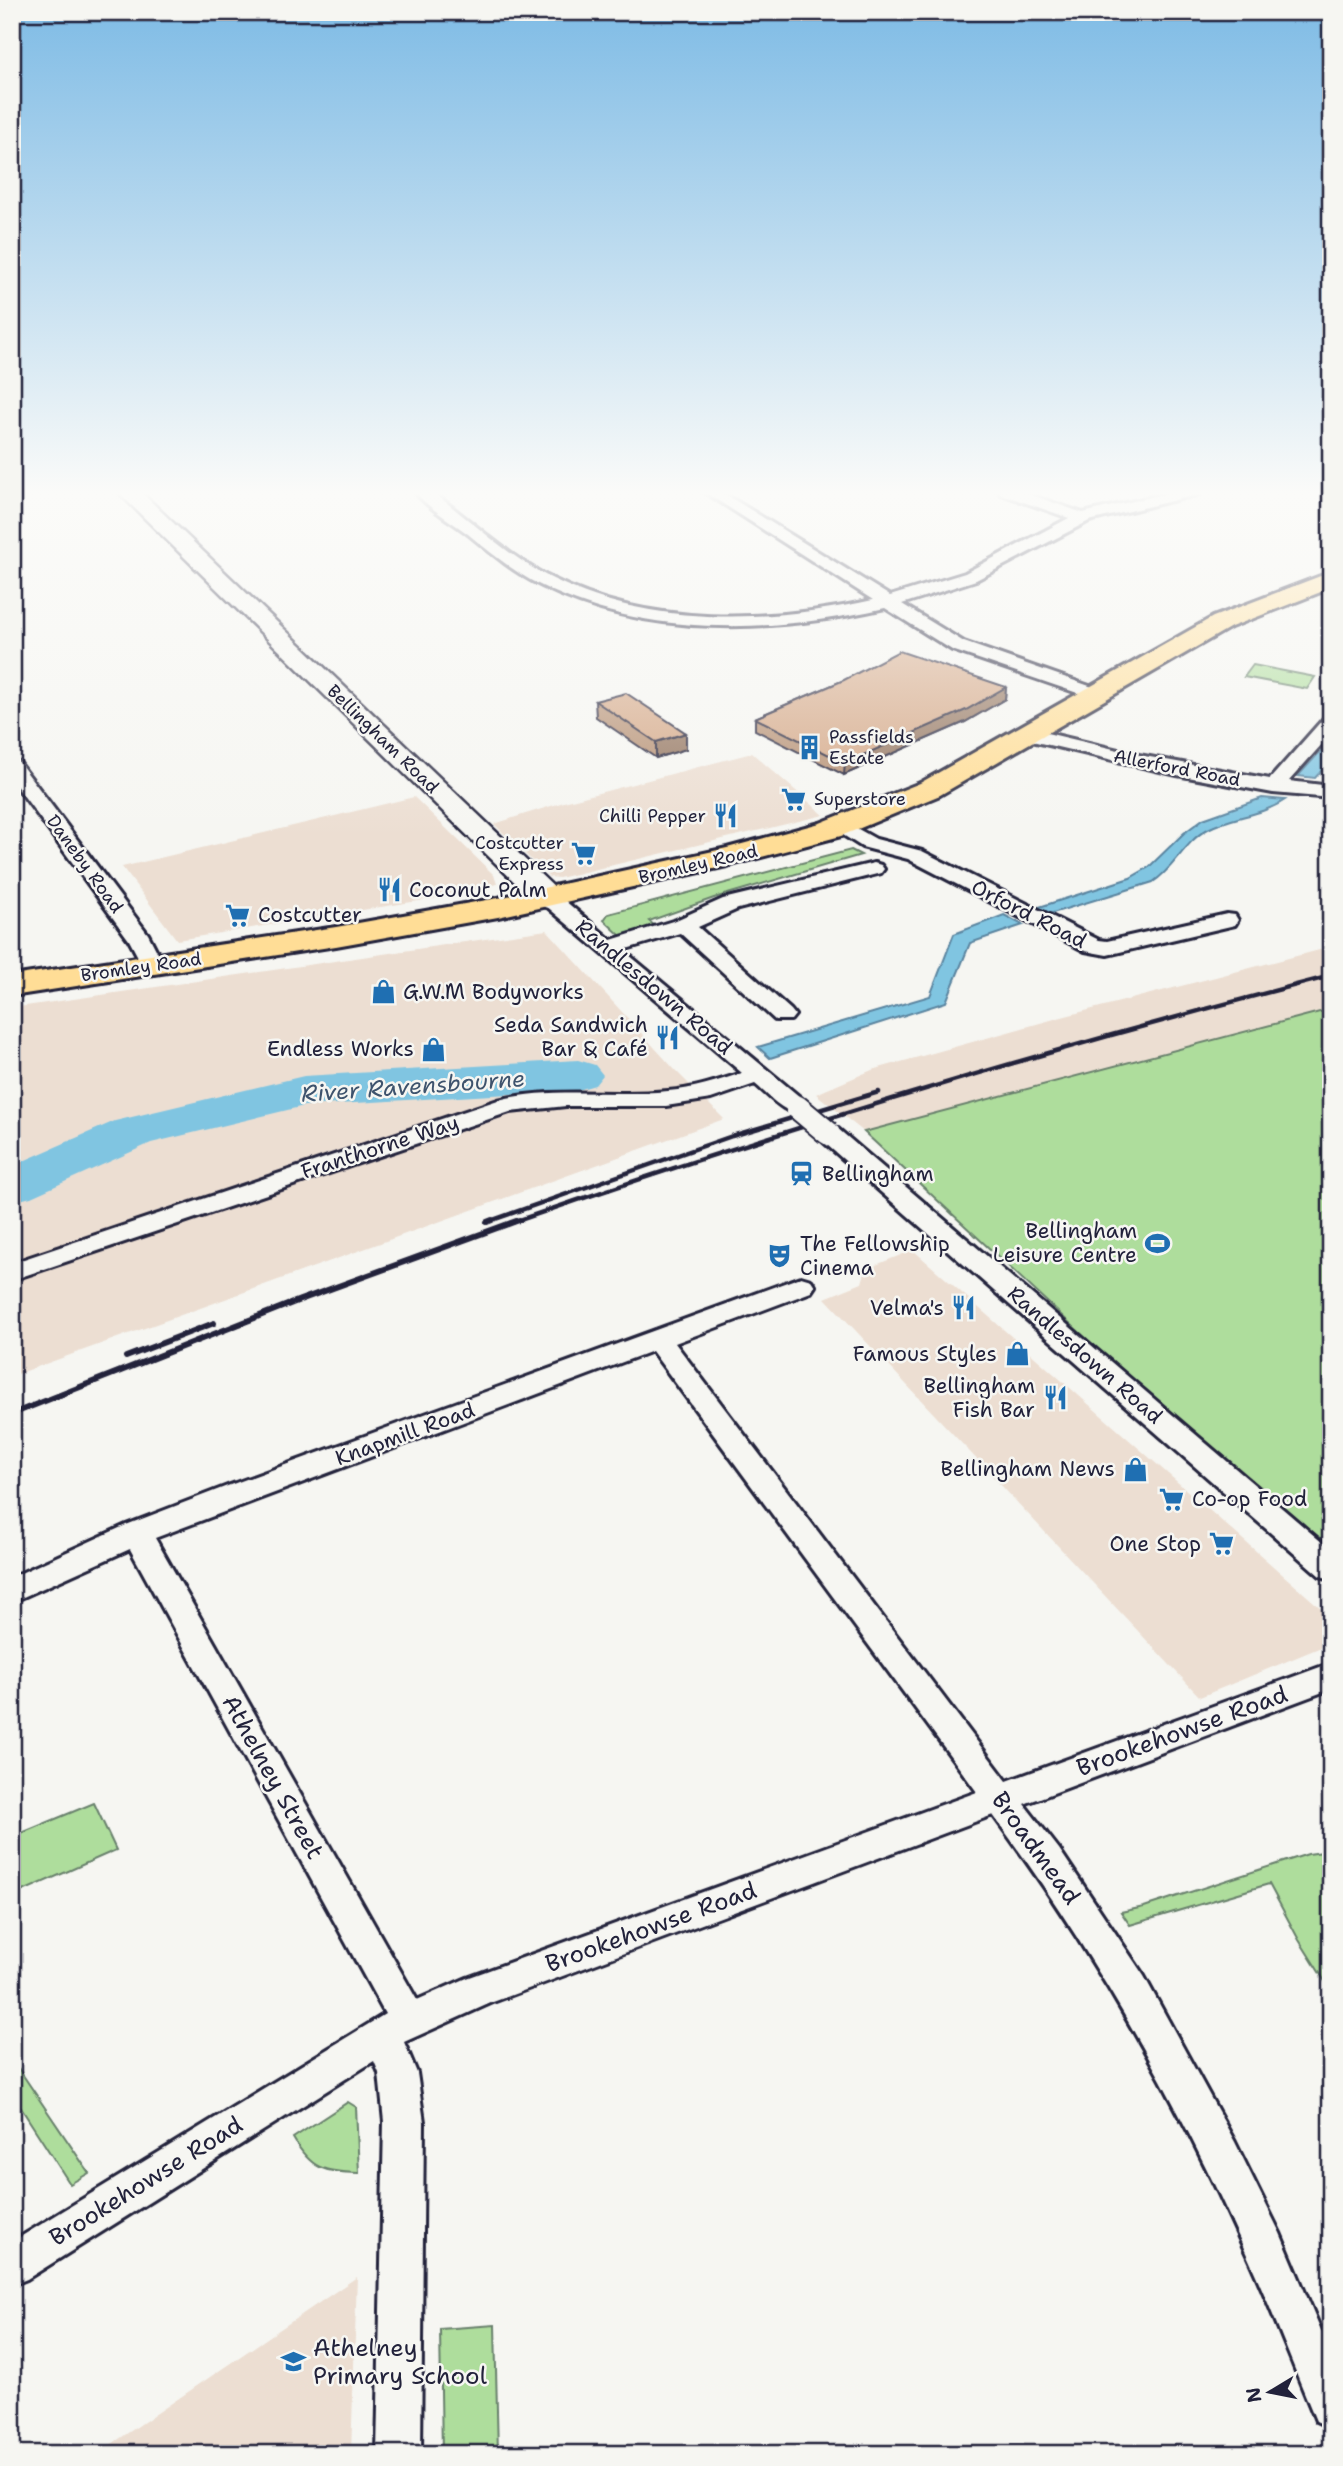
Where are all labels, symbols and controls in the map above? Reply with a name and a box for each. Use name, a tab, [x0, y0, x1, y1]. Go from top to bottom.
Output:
street label: Bellingham Road	[322, 679, 444, 799]
place label: Passfields Estate	[829, 725, 914, 770]
building icon: Passfields Estate	[795, 733, 823, 761]
street label: Allerford Road	[1112, 744, 1242, 792]
supermarket icon: Superstore	[780, 785, 808, 813]
place label: Superstore	[814, 787, 906, 811]
restaurant icon: Chilli Pepper	[712, 802, 740, 830]
place label: Chilli Pepper	[599, 804, 706, 828]
street label: Daneby Road	[41, 810, 129, 918]
place label: Costcutter Express	[475, 831, 564, 876]
supermarket icon: Costcutter Express	[570, 839, 598, 867]
street label: Bromley Road	[636, 839, 760, 889]
street label: Orford Road	[966, 873, 1092, 955]
restaurant icon: Coconut Palm	[375, 876, 403, 904]
place label: Coconut Palm	[409, 876, 547, 904]
supermarket icon: Costcutter	[224, 901, 252, 929]
place label: Costcutter	[258, 901, 362, 929]
street label: Randlesdown Road	[569, 913, 739, 1061]
street label: Bromley Road	[79, 947, 203, 987]
shop icon: G.W.M Bodyworks	[369, 978, 397, 1006]
place label: G.W.M Bodyworks	[403, 978, 584, 1006]
place label: Seda Sandwich Bar & Café	[494, 1011, 648, 1063]
restaurant icon: Seda Sandwich Bar & Café	[654, 1023, 682, 1051]
place label: Endless Works	[267, 1035, 414, 1063]
shop icon: Endless Works	[420, 1035, 448, 1063]
water label: River Ravensbourne	[300, 1063, 526, 1109]
street label: Franthorne Way	[298, 1108, 462, 1186]
station icon: Bellingham	[788, 1160, 816, 1188]
place label: Bellingham	[822, 1160, 934, 1188]
place label: Bellingham Leisure Centre	[993, 1217, 1137, 1269]
sports icon: Bellingham Leisure Centre	[1143, 1229, 1171, 1257]
place label: The Fellowship Cinema	[800, 1230, 950, 1282]
theatre icon: The Fellowship Cinema	[766, 1242, 794, 1270]
street label: Randlesdown Road	[1001, 1280, 1169, 1430]
place label: Velma's	[870, 1294, 944, 1322]
restaurant icon: Velma's	[950, 1294, 978, 1322]
place label: Famous Styles	[853, 1340, 997, 1368]
shop icon: Famous Styles	[1003, 1340, 1031, 1368]
place label: Bellingham Fish Bar	[923, 1372, 1035, 1424]
restaurant icon: Bellingham Fish Bar	[1041, 1384, 1069, 1412]
street label: Knapmill Road	[331, 1396, 479, 1472]
place label: Bellingham News	[941, 1455, 1115, 1483]
shop icon: Bellingham News	[1121, 1455, 1149, 1483]
supermarket icon: Co-op Food	[1158, 1485, 1186, 1513]
place label: Co-op Food	[1192, 1485, 1307, 1513]
place label: One Stop	[1109, 1530, 1201, 1558]
supermarket icon: One Stop	[1207, 1530, 1235, 1558]
street label: Brookehowse Road	[1072, 1678, 1292, 1784]
street label: Athelney Street	[215, 1689, 331, 1865]
street label: Broadmead	[984, 1785, 1088, 1911]
street label: Brookehowse Road	[541, 1874, 761, 1980]
street label: Brookehowse Road	[43, 2109, 249, 2253]
place label: Athelney Primary School	[313, 2332, 488, 2392]
school or university icon: Athelney Primary School	[279, 2348, 307, 2376]
north arrow	[1234, 2358, 1304, 2428]
text: N	[1240, 2385, 1267, 2404]

